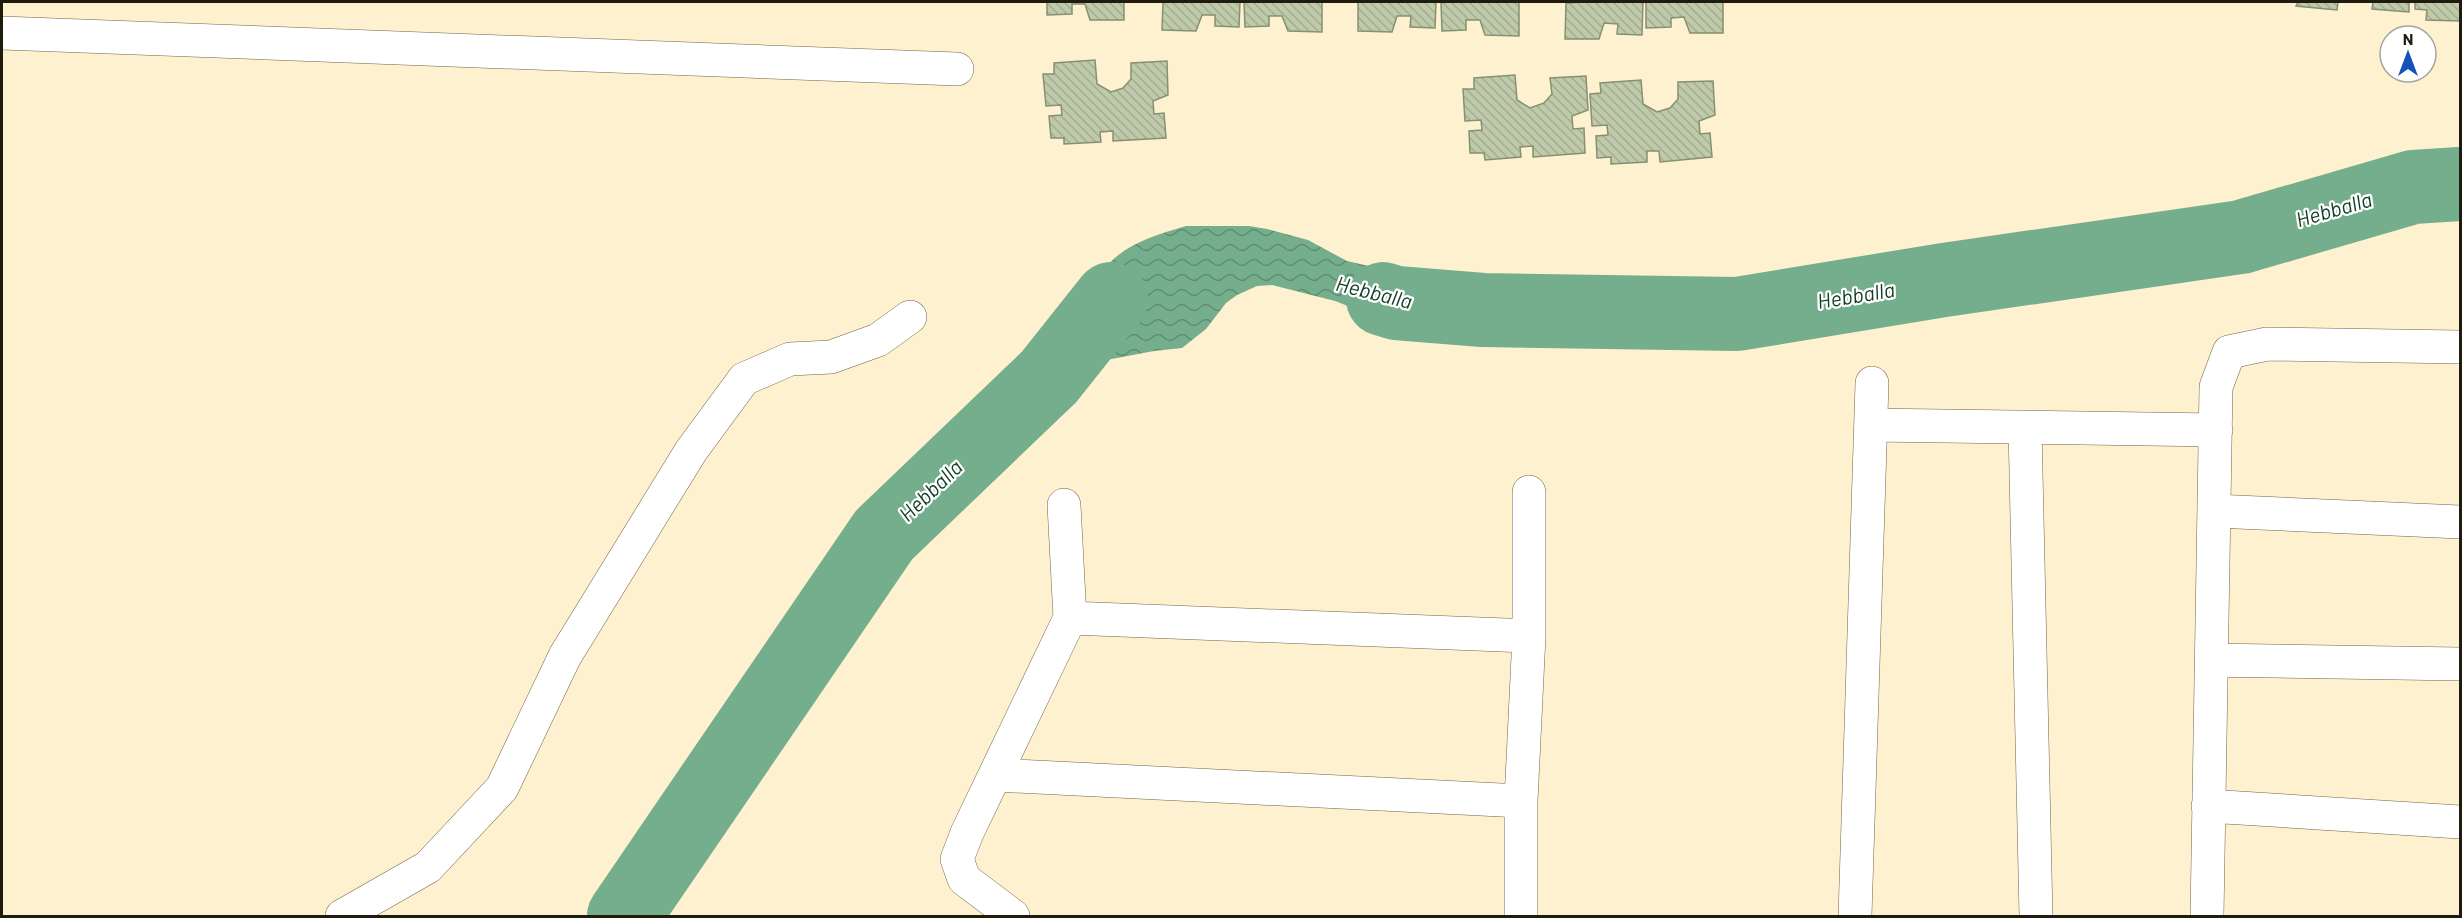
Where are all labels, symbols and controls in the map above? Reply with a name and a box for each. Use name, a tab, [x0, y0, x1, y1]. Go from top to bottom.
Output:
north arrow	[2378, 24, 2438, 84]
text: N	[2403, 29, 2413, 48]
water label: Hebballa	[2293, 186, 2374, 231]
water label: Hebballa	[1334, 270, 1415, 313]
water label: Hebballa	[1815, 276, 1896, 313]
water label: Hebballa	[893, 454, 967, 526]

